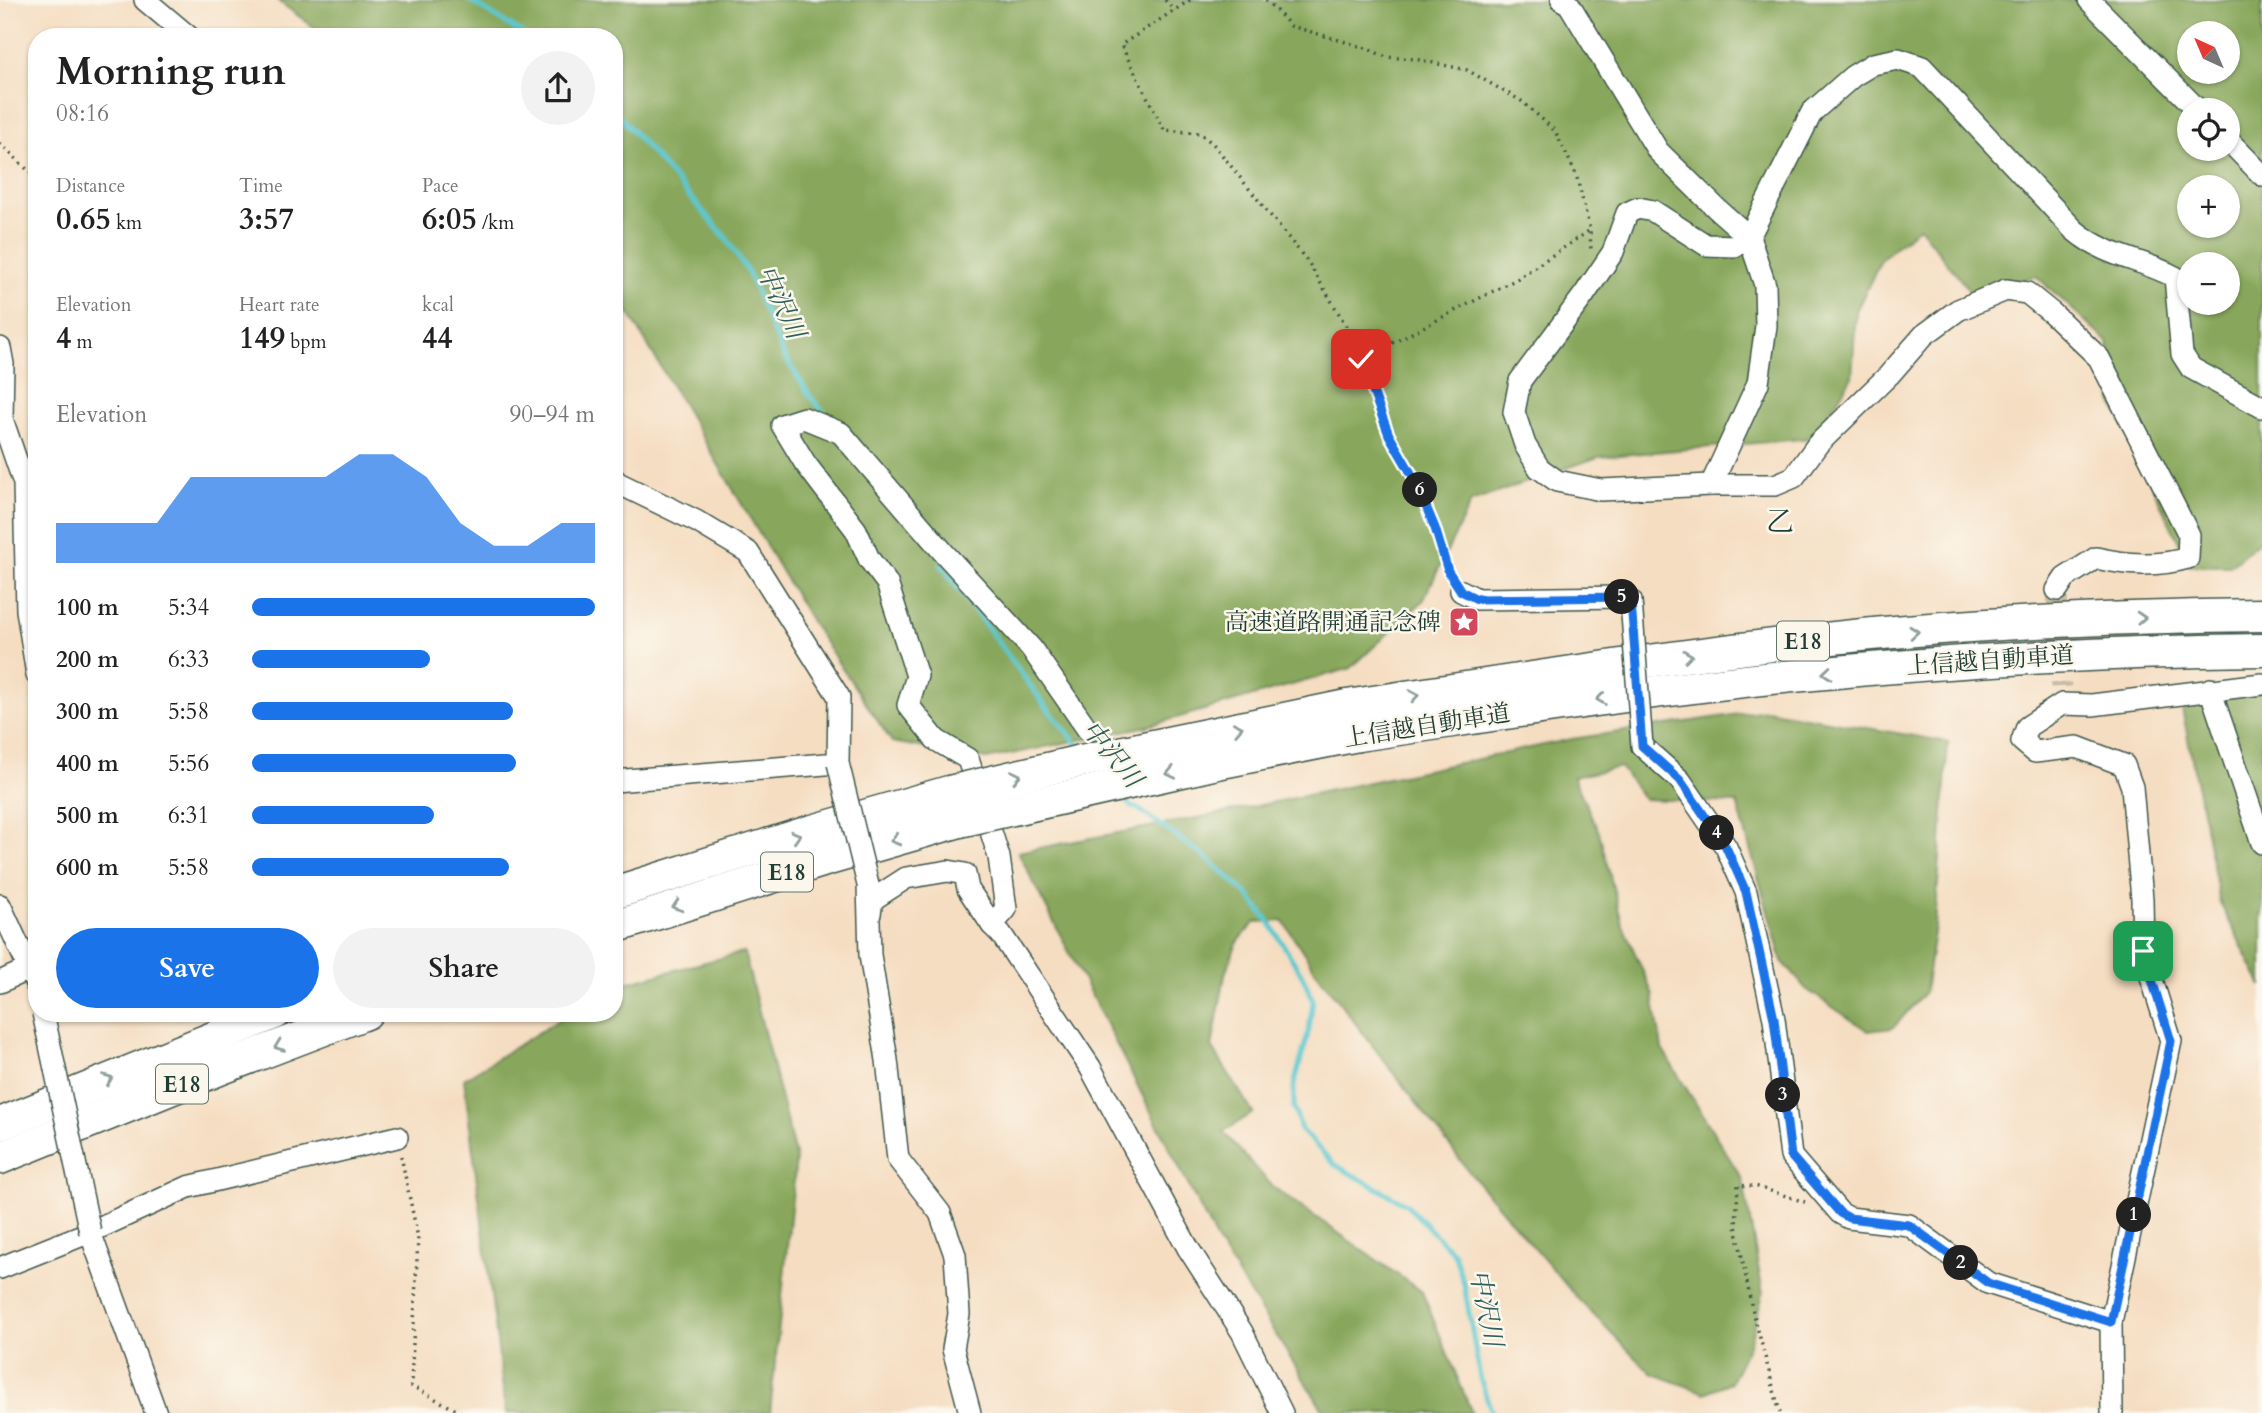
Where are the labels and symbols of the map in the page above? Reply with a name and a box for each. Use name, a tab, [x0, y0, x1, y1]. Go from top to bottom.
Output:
north arrow	[2177, 21, 2240, 84]
water label: 中沢川	[749, 259, 815, 347]
pin	[1331, 329, 1391, 389]
pin: 6	[1402, 472, 1438, 508]
district label: 乙	[1766, 503, 1794, 541]
pin: 5	[1604, 580, 1640, 614]
place icon: 高速道路開通記念碑	[1447, 605, 1481, 639]
place label: 高速道路開通記念碑	[1225, 606, 1441, 639]
one-way arrow	[2136, 610, 2147, 625]
road number: E18	[1777, 622, 1829, 660]
one-way arrow	[1909, 625, 1920, 640]
street label: 上信越自動車道	[1905, 639, 2075, 683]
one-way arrow	[1682, 649, 1694, 664]
one-way arrow	[1821, 665, 1832, 680]
one-way arrow	[1409, 689, 1420, 704]
one-way arrow	[1595, 692, 1607, 707]
street label: 上信越自動車道	[1341, 697, 1513, 755]
water label: 中沢川	[1074, 713, 1152, 797]
one-way arrow	[1232, 721, 1244, 736]
one-way arrow	[1165, 764, 1177, 779]
one-way arrow	[1010, 770, 1022, 785]
pin: 4	[1700, 816, 1734, 850]
one-way arrow	[790, 829, 802, 844]
one-way arrow	[889, 832, 901, 846]
road number: E18	[761, 852, 813, 892]
one-way arrow	[671, 898, 684, 912]
pin	[2113, 921, 2173, 981]
one-way arrow	[274, 1038, 286, 1052]
road number: E18	[156, 1064, 208, 1104]
one-way arrow	[101, 1073, 114, 1087]
pin: 3	[1766, 1078, 1800, 1112]
pin: 1	[2116, 1198, 2152, 1232]
pin: 2	[1944, 1246, 1979, 1280]
water label: 中沢川	[1461, 1266, 1511, 1353]

